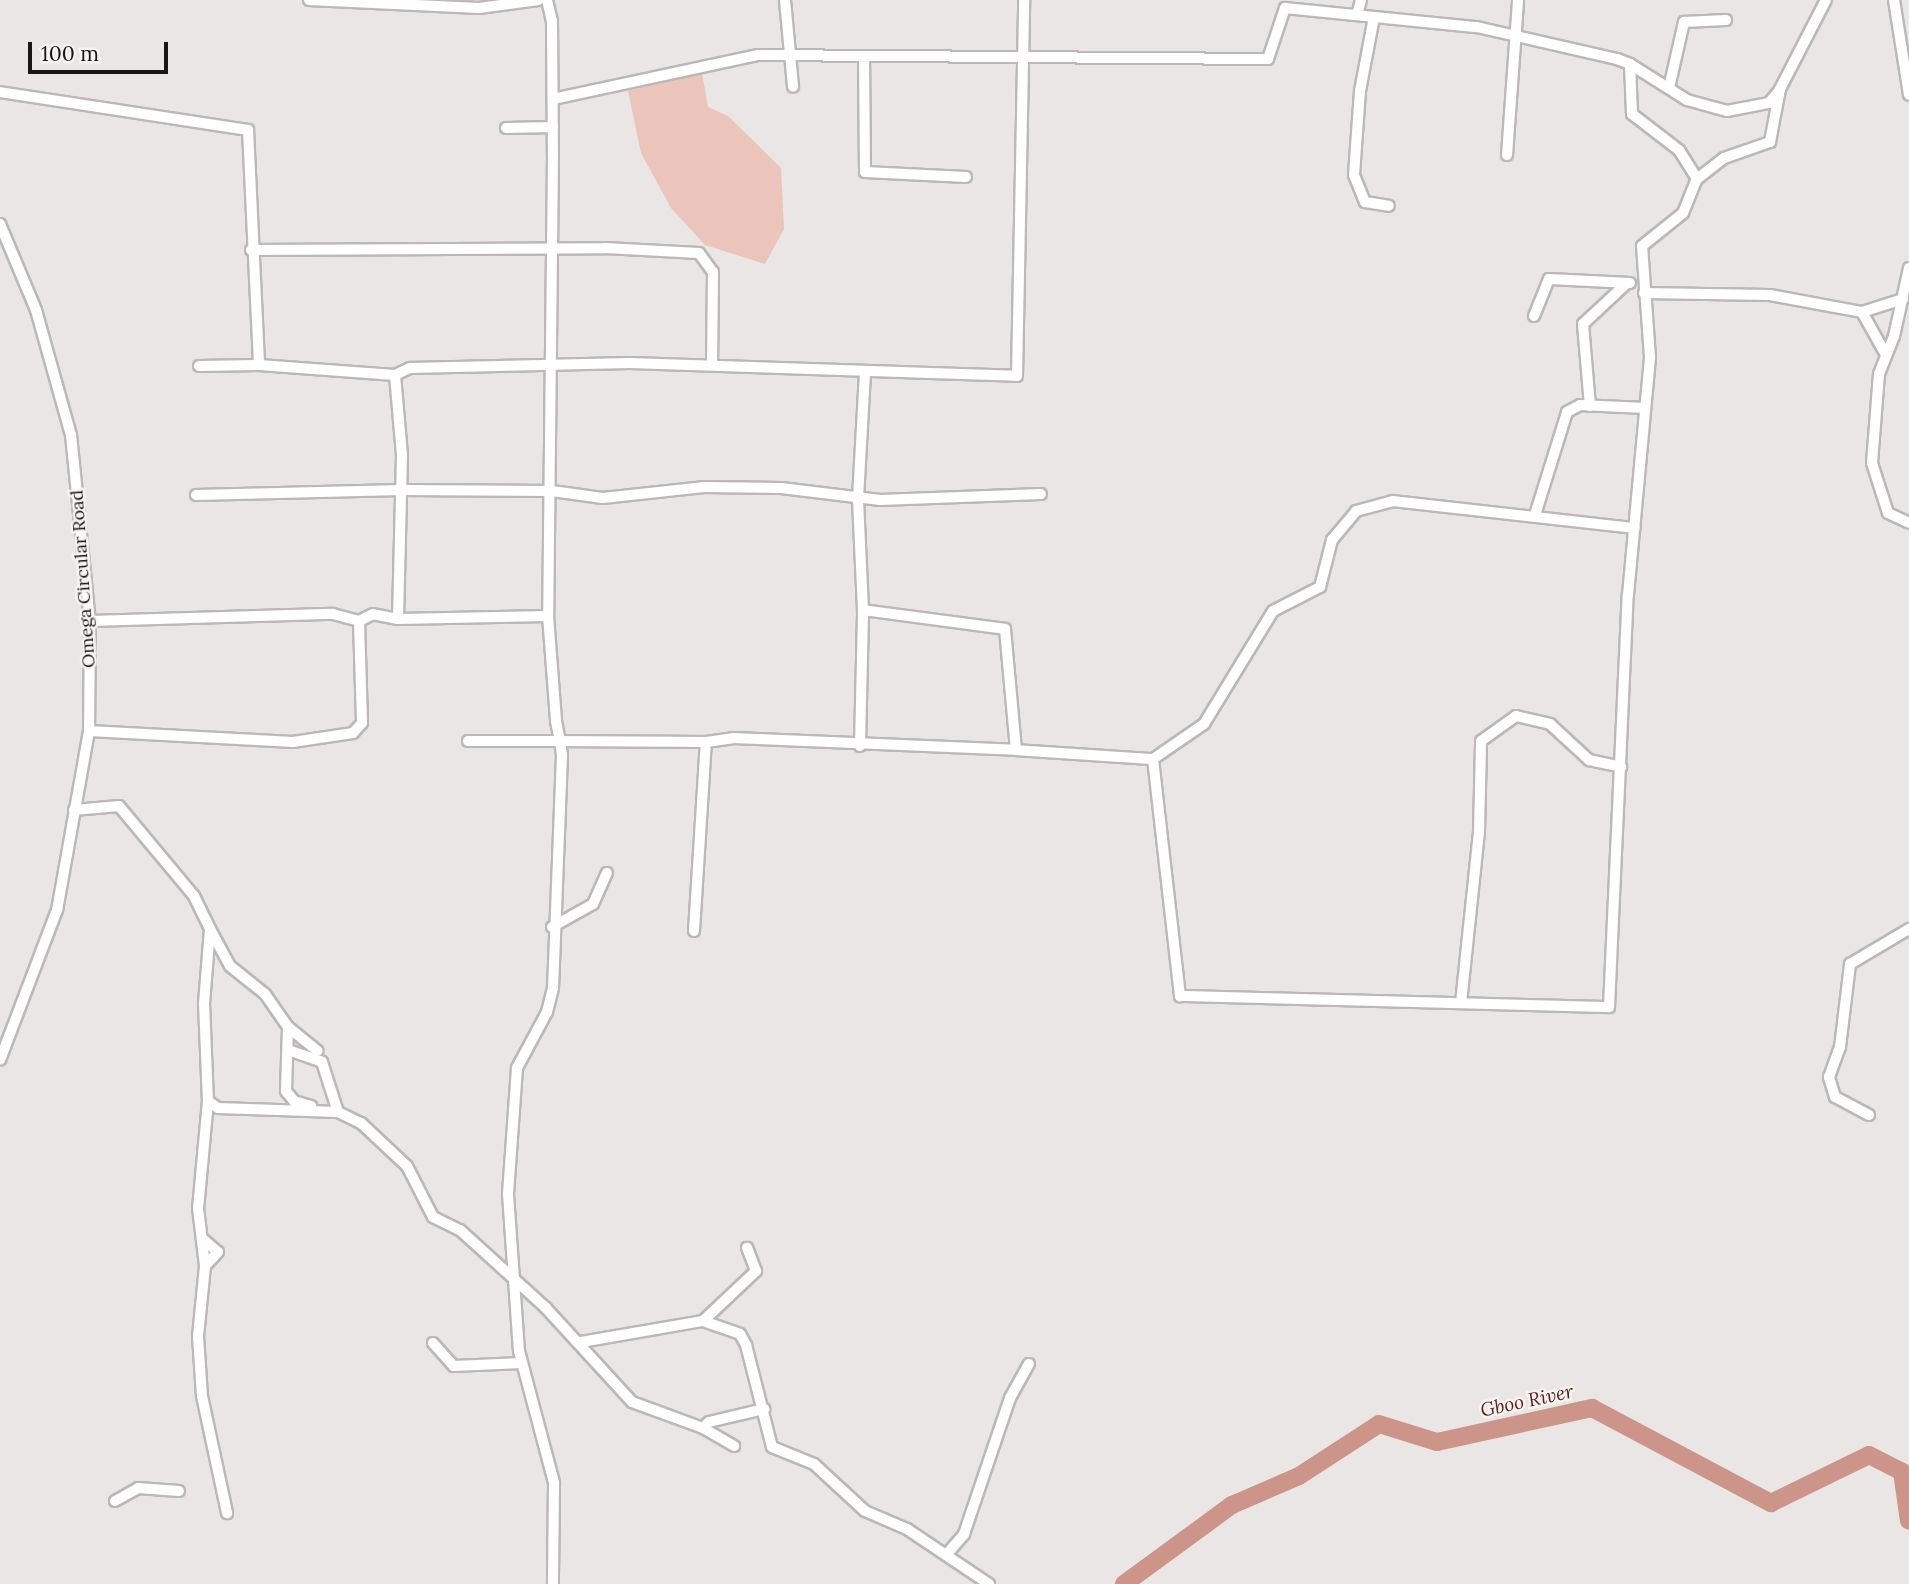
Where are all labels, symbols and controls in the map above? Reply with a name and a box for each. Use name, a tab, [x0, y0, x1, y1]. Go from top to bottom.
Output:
scale bar	[32, 28, 172, 72]
text: 100 m	[41, 40, 99, 67]
street label: Omega Circular Road	[66, 489, 100, 669]
water label: Gboo River	[1478, 1380, 1576, 1422]

